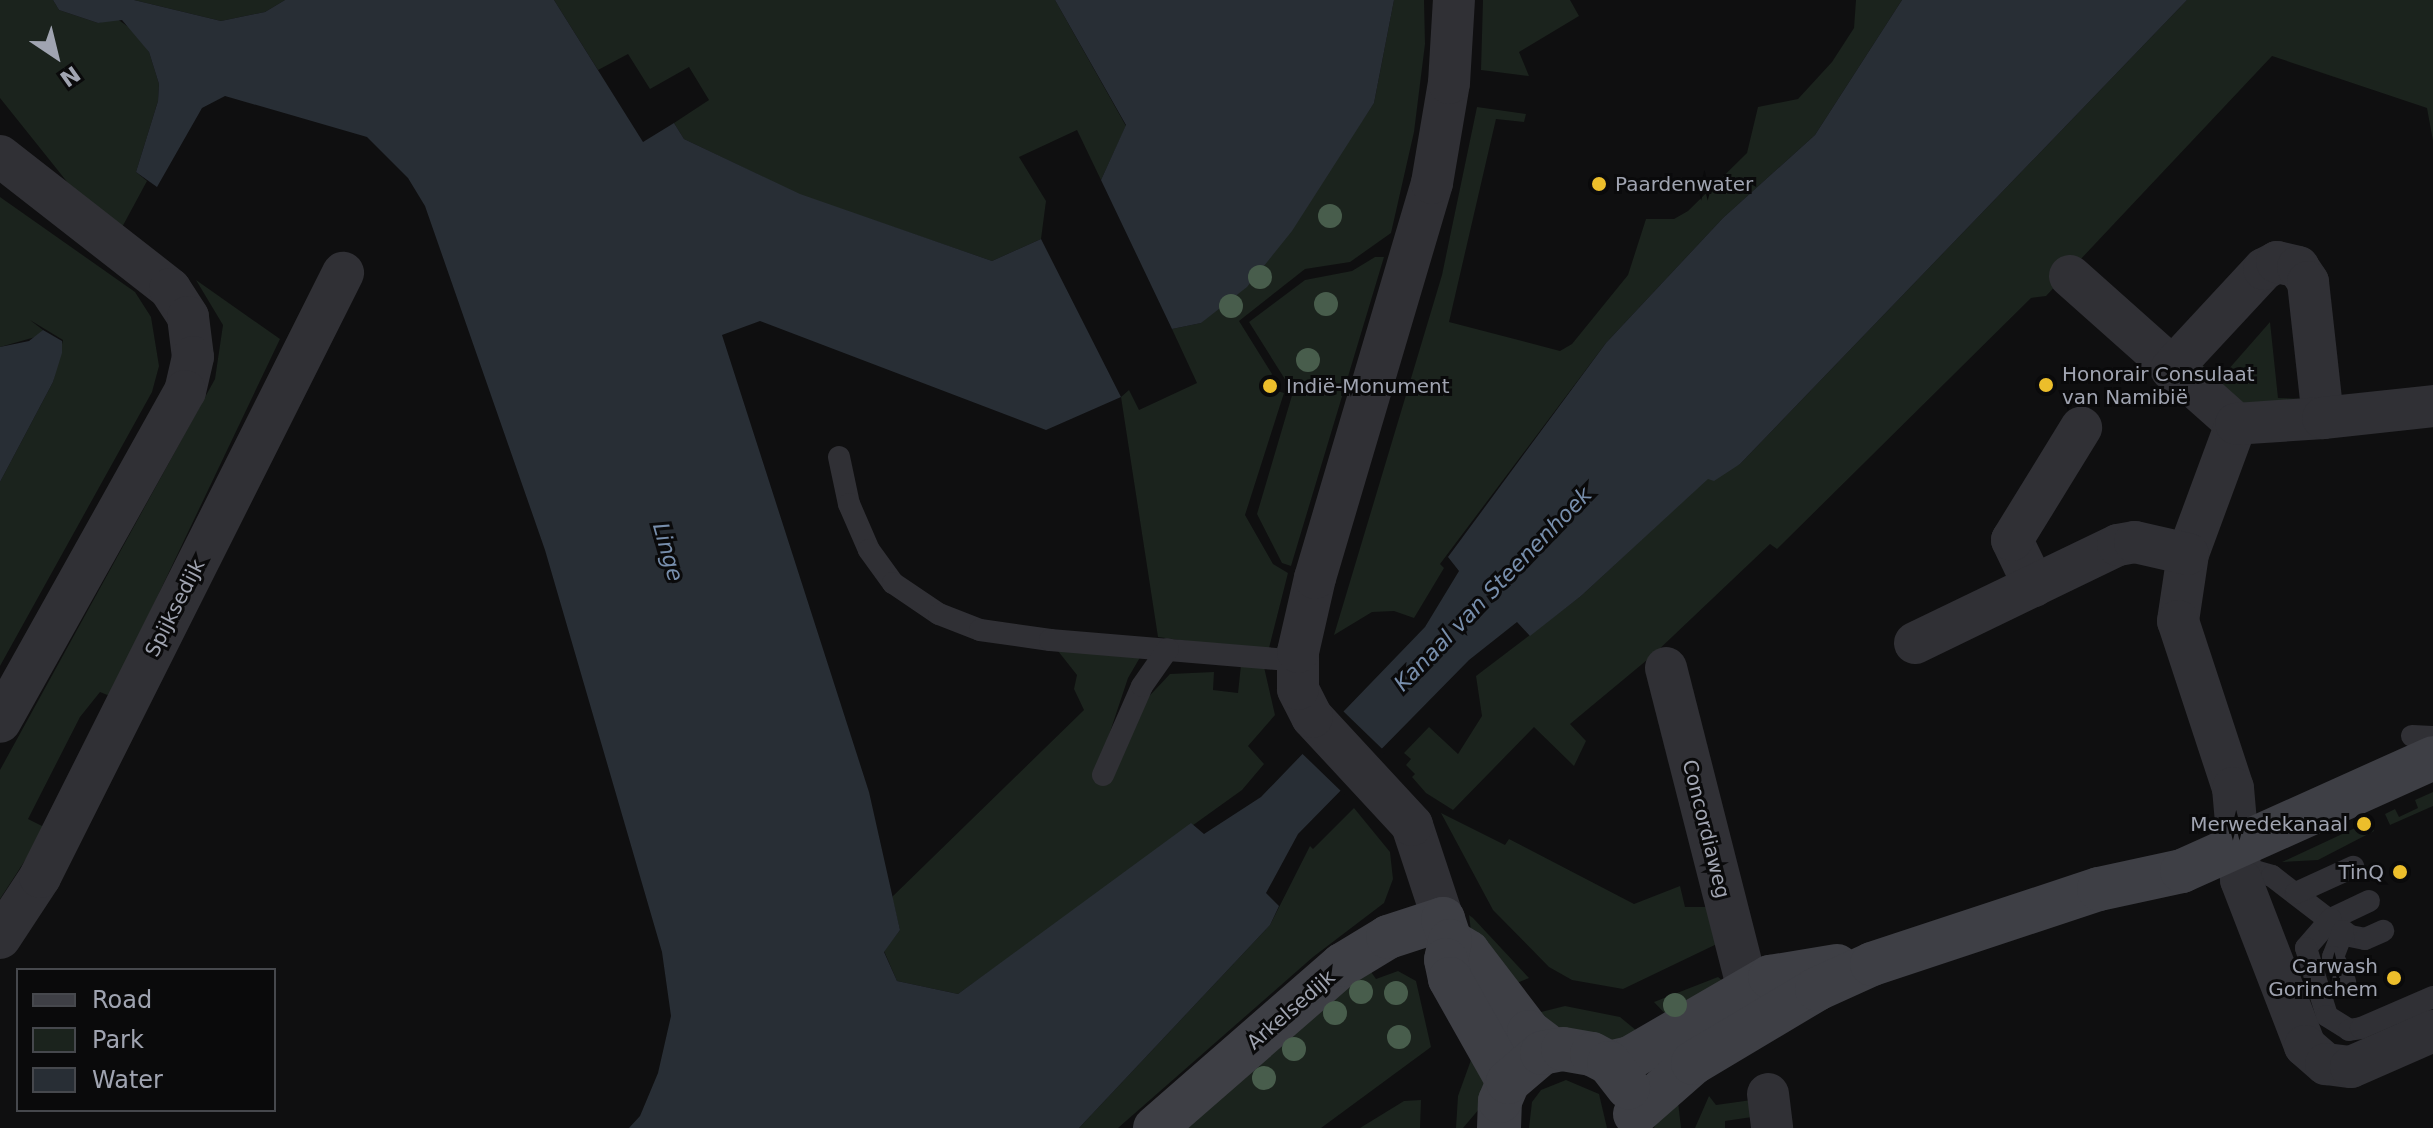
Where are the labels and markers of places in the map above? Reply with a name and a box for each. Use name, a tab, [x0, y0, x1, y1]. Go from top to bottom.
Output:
place label: Paardenwater	[1615, 172, 1753, 196]
marker: Paardenwater	[1590, 175, 1608, 193]
place label: Honorair Consulaat van Namibië	[2062, 362, 2255, 409]
place label: Indië-Monument	[1286, 374, 1449, 398]
marker: Honorair Consulaat van Namibië	[2037, 376, 2055, 394]
marker: Indië-Monument	[1261, 377, 1279, 395]
place label: Merwedekanaal	[2190, 812, 2348, 836]
marker: Merwedekanaal	[2355, 815, 2373, 833]
place label: TinQ	[2338, 860, 2384, 884]
marker: TinQ	[2391, 863, 2409, 881]
place label: Carwash Gorinchem	[2268, 954, 2378, 1001]
marker: Carwash Gorinchem	[2385, 969, 2403, 987]

